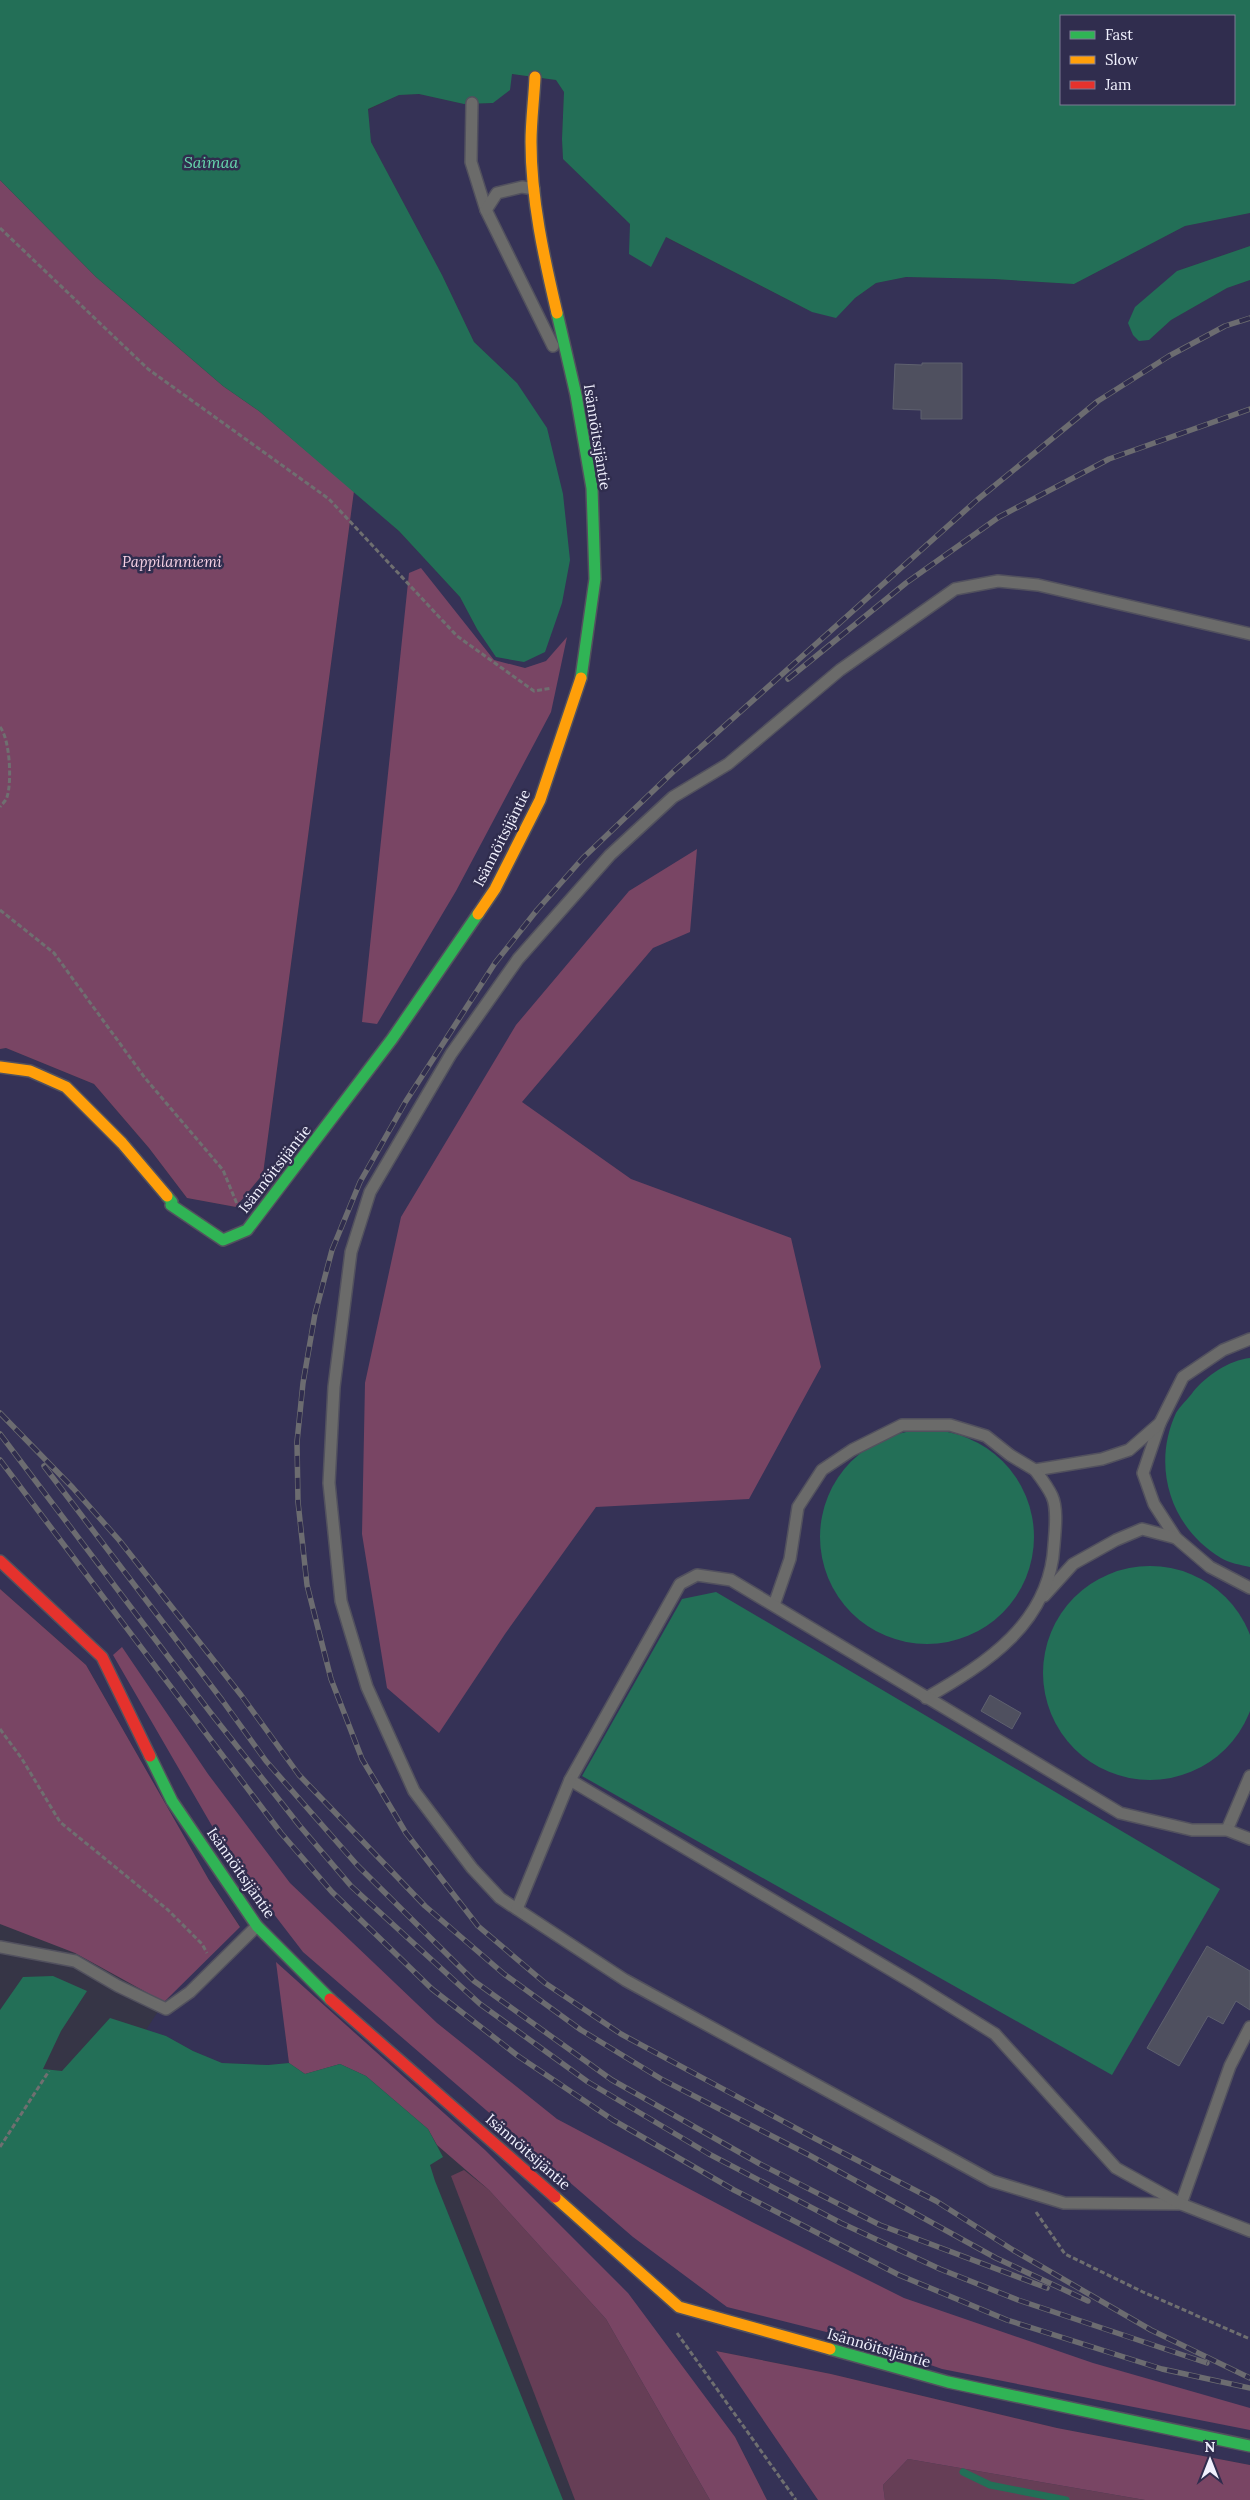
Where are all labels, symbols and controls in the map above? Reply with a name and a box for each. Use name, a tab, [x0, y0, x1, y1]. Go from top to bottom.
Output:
legend	[1060, 15, 1235, 105]
text: Fast	[1105, 25, 1133, 44]
text: Slow	[1105, 50, 1138, 69]
text: Jam	[1104, 75, 1132, 94]
water label: Saimaa	[184, 152, 239, 172]
street label: Isännöitsijäntie	[580, 383, 615, 491]
park label: Pappilanniemi	[122, 552, 222, 571]
street label: Isännöitsijäntie	[469, 786, 534, 890]
street label: Isännöitsijäntie	[234, 1121, 315, 1217]
street label: Isännöitsijäntie	[203, 1824, 280, 1922]
street label: Isännöitsijäntie	[482, 2109, 575, 2194]
street label: Isännöitsijäntie	[825, 2324, 933, 2371]
north arrow	[1185, 2435, 1235, 2485]
text: N	[1205, 2438, 1216, 2456]

